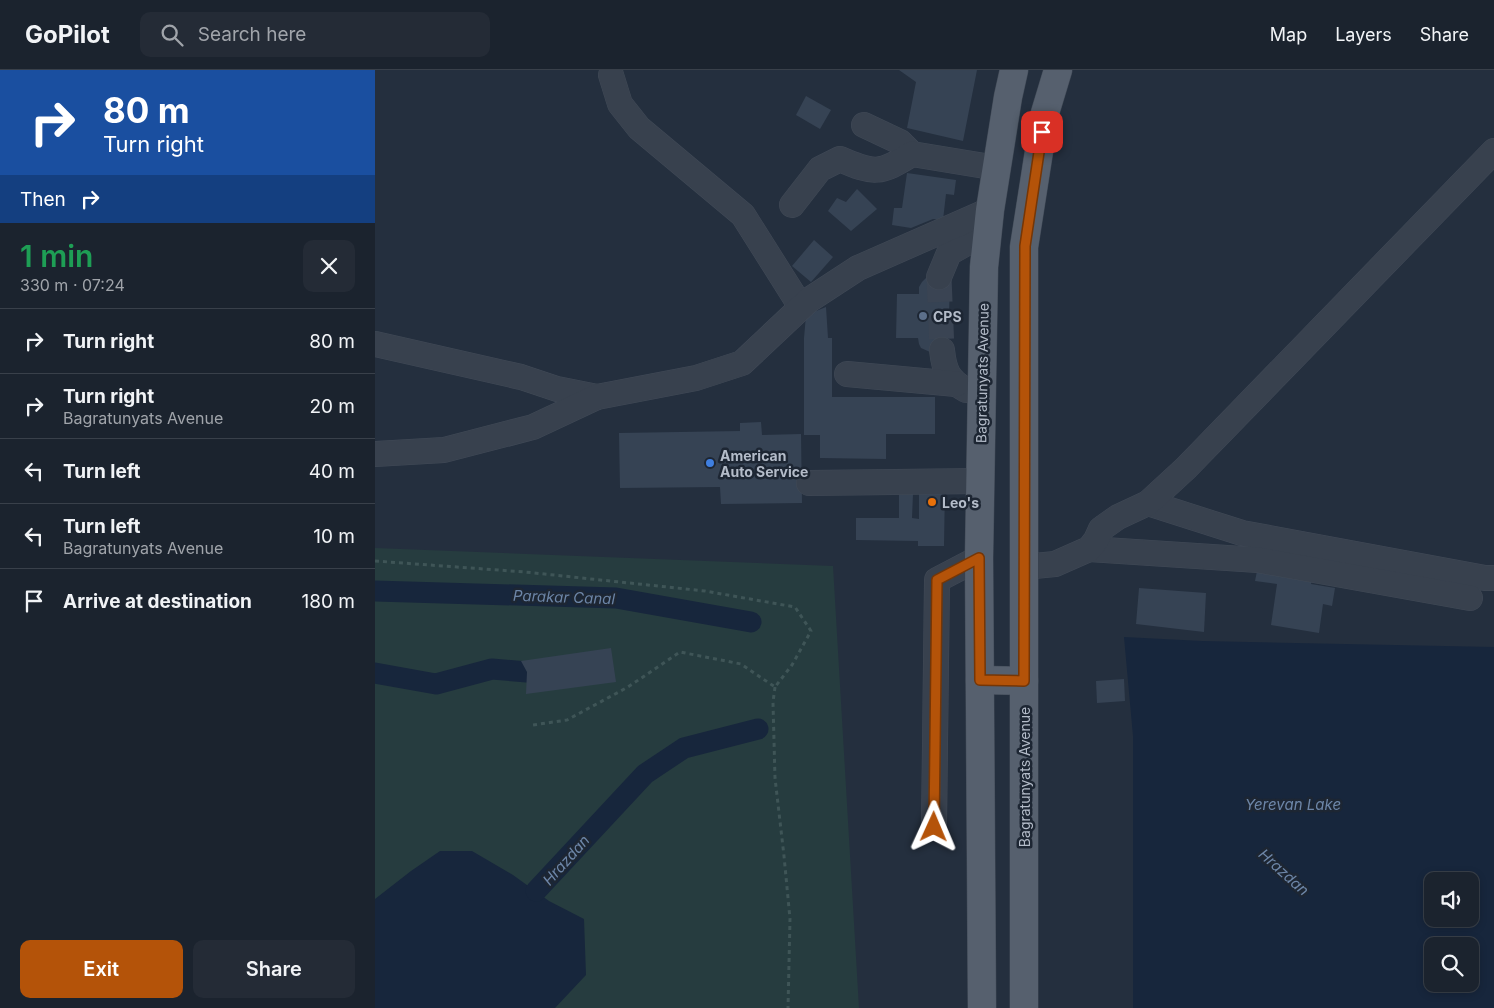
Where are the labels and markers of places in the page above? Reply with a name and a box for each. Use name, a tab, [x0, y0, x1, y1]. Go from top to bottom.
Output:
pin	[1021, 111, 1063, 153]
place label: CPS	[933, 308, 962, 325]
marker: CPS	[917, 310, 929, 322]
place label: American Auto Service	[720, 447, 808, 480]
marker: American Auto Service	[704, 457, 716, 469]
place label: Leo's	[942, 494, 979, 511]
marker: Leo's	[926, 496, 938, 508]

